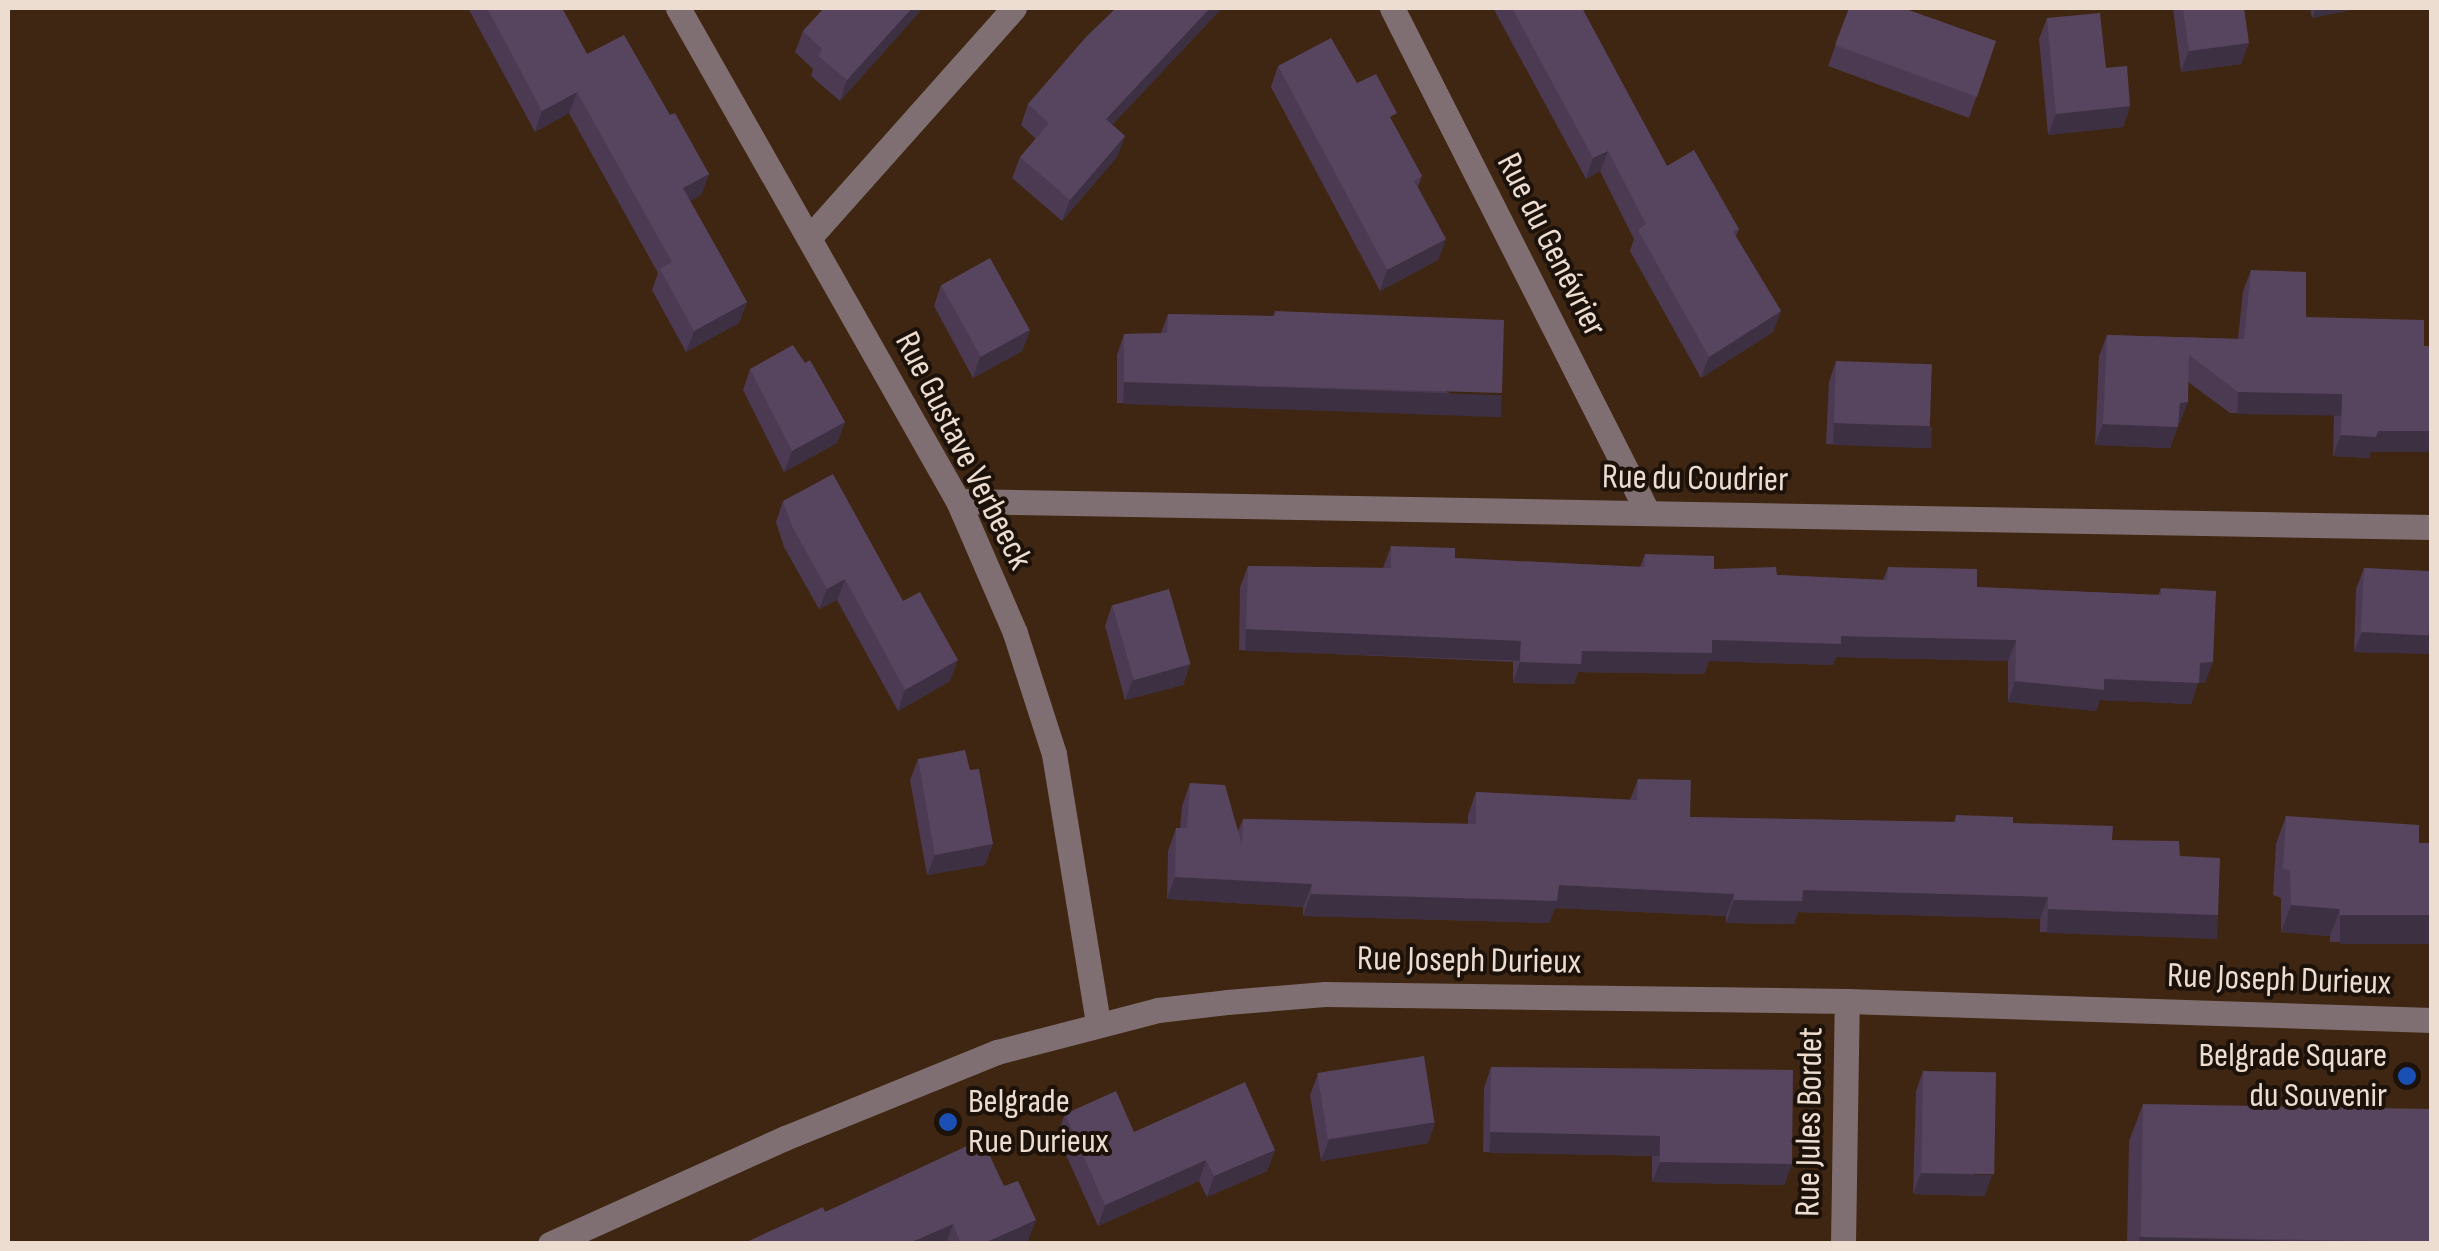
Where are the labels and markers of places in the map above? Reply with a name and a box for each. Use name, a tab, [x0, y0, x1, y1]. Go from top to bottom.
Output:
place label: Belgrade Square du Souvenir	[2198, 1035, 2387, 1117]
marker: Belgrade Square du Souvenir	[2396, 1065, 2418, 1087]
place label: Belgrade Rue Durieux	[968, 1081, 1109, 1163]
marker: Belgrade Rue Durieux	[937, 1111, 959, 1133]

